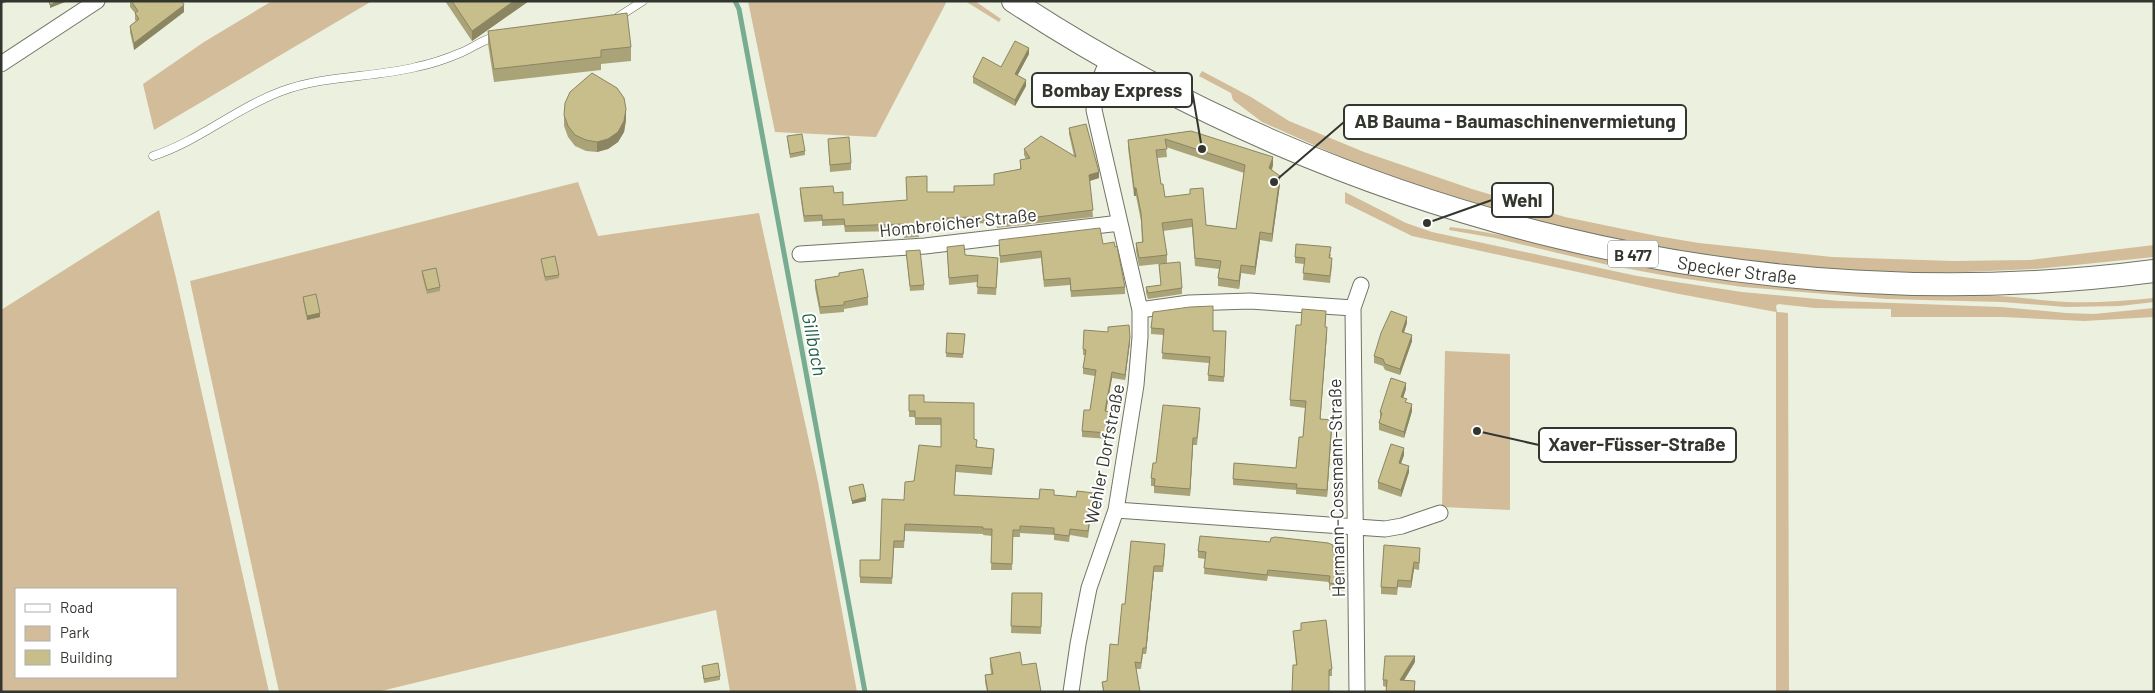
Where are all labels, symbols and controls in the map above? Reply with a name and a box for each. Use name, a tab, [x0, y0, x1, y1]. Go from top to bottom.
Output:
callout: Bombay Express	[1032, 73, 1192, 107]
text: Bombay Express	[1042, 78, 1182, 101]
callout: AB Bauma - Baumaschinenvermietung	[1344, 105, 1686, 139]
text: AB Bauma - Baumaschinenvermietung	[1354, 109, 1676, 132]
callout: Wehl	[1492, 183, 1553, 217]
text: Wehl	[1502, 188, 1542, 211]
street label: Hombroicher Straße	[878, 203, 1038, 241]
road number: B 477	[1608, 240, 1658, 268]
street label: Specker Straße	[1676, 251, 1798, 288]
water label: Gillbach	[798, 310, 832, 378]
street label: Hermann-Cossmann-Straße	[1323, 378, 1349, 598]
street label: Wehler Dorfstraße	[1080, 382, 1128, 526]
callout: Xaver-Füsser-Straße	[1539, 428, 1736, 462]
text: Xaver-Füsser-Straße	[1548, 432, 1726, 455]
legend	[15, 588, 178, 678]
text: Road	[60, 598, 93, 616]
text: Park	[60, 623, 90, 641]
text: Building	[60, 648, 113, 666]

